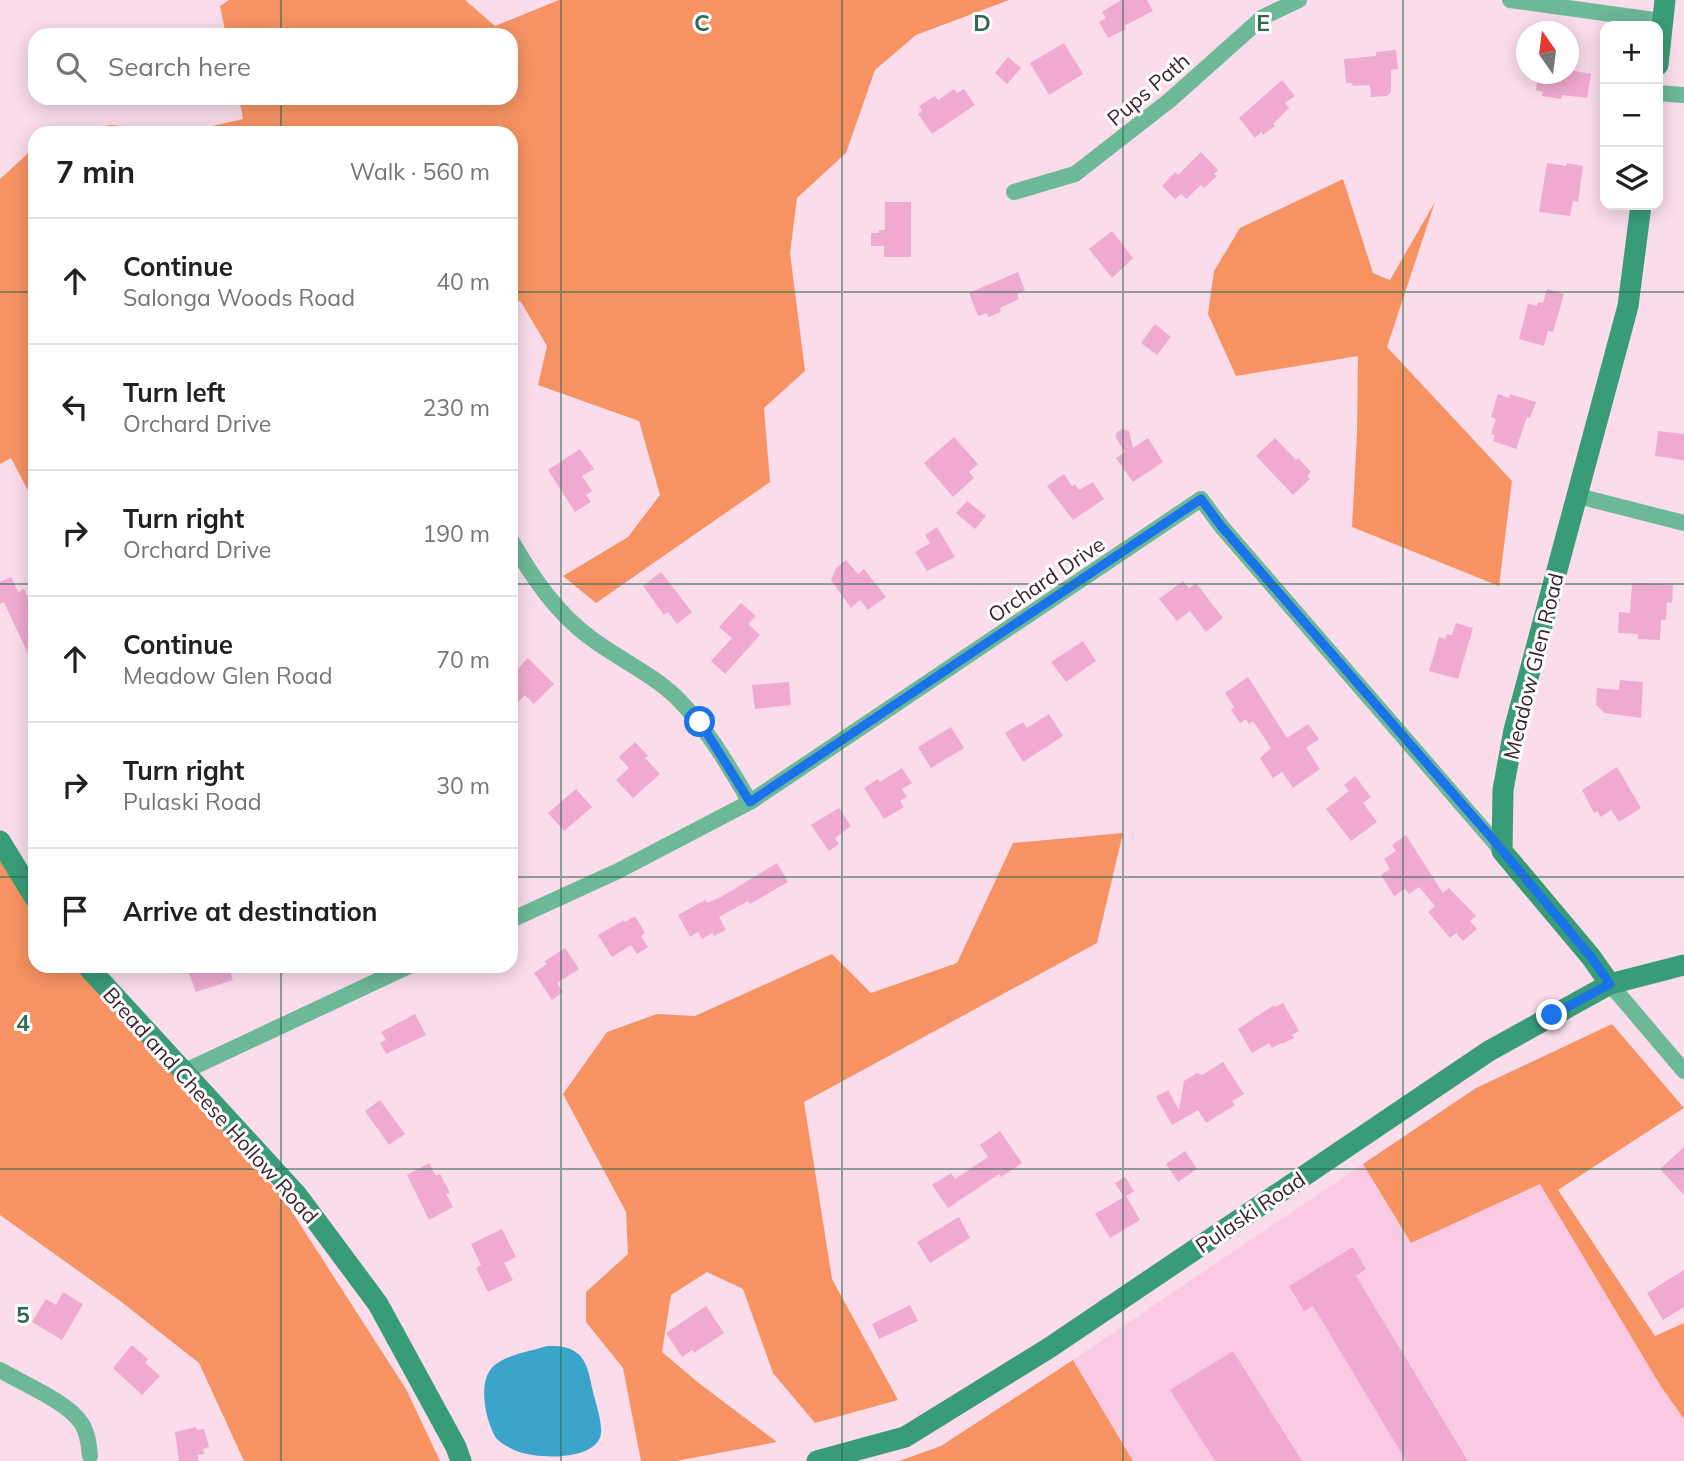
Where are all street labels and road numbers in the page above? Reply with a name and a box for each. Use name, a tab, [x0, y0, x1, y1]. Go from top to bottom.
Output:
street label: Pups Path	[1102, 47, 1194, 131]
street label: Orchard Drive	[983, 530, 1109, 628]
street label: Meadow Glen Road	[1497, 570, 1569, 762]
street label: Bread and Cheese Hollow Road	[98, 982, 324, 1228]
street label: Pulaski Road	[1190, 1166, 1310, 1258]

